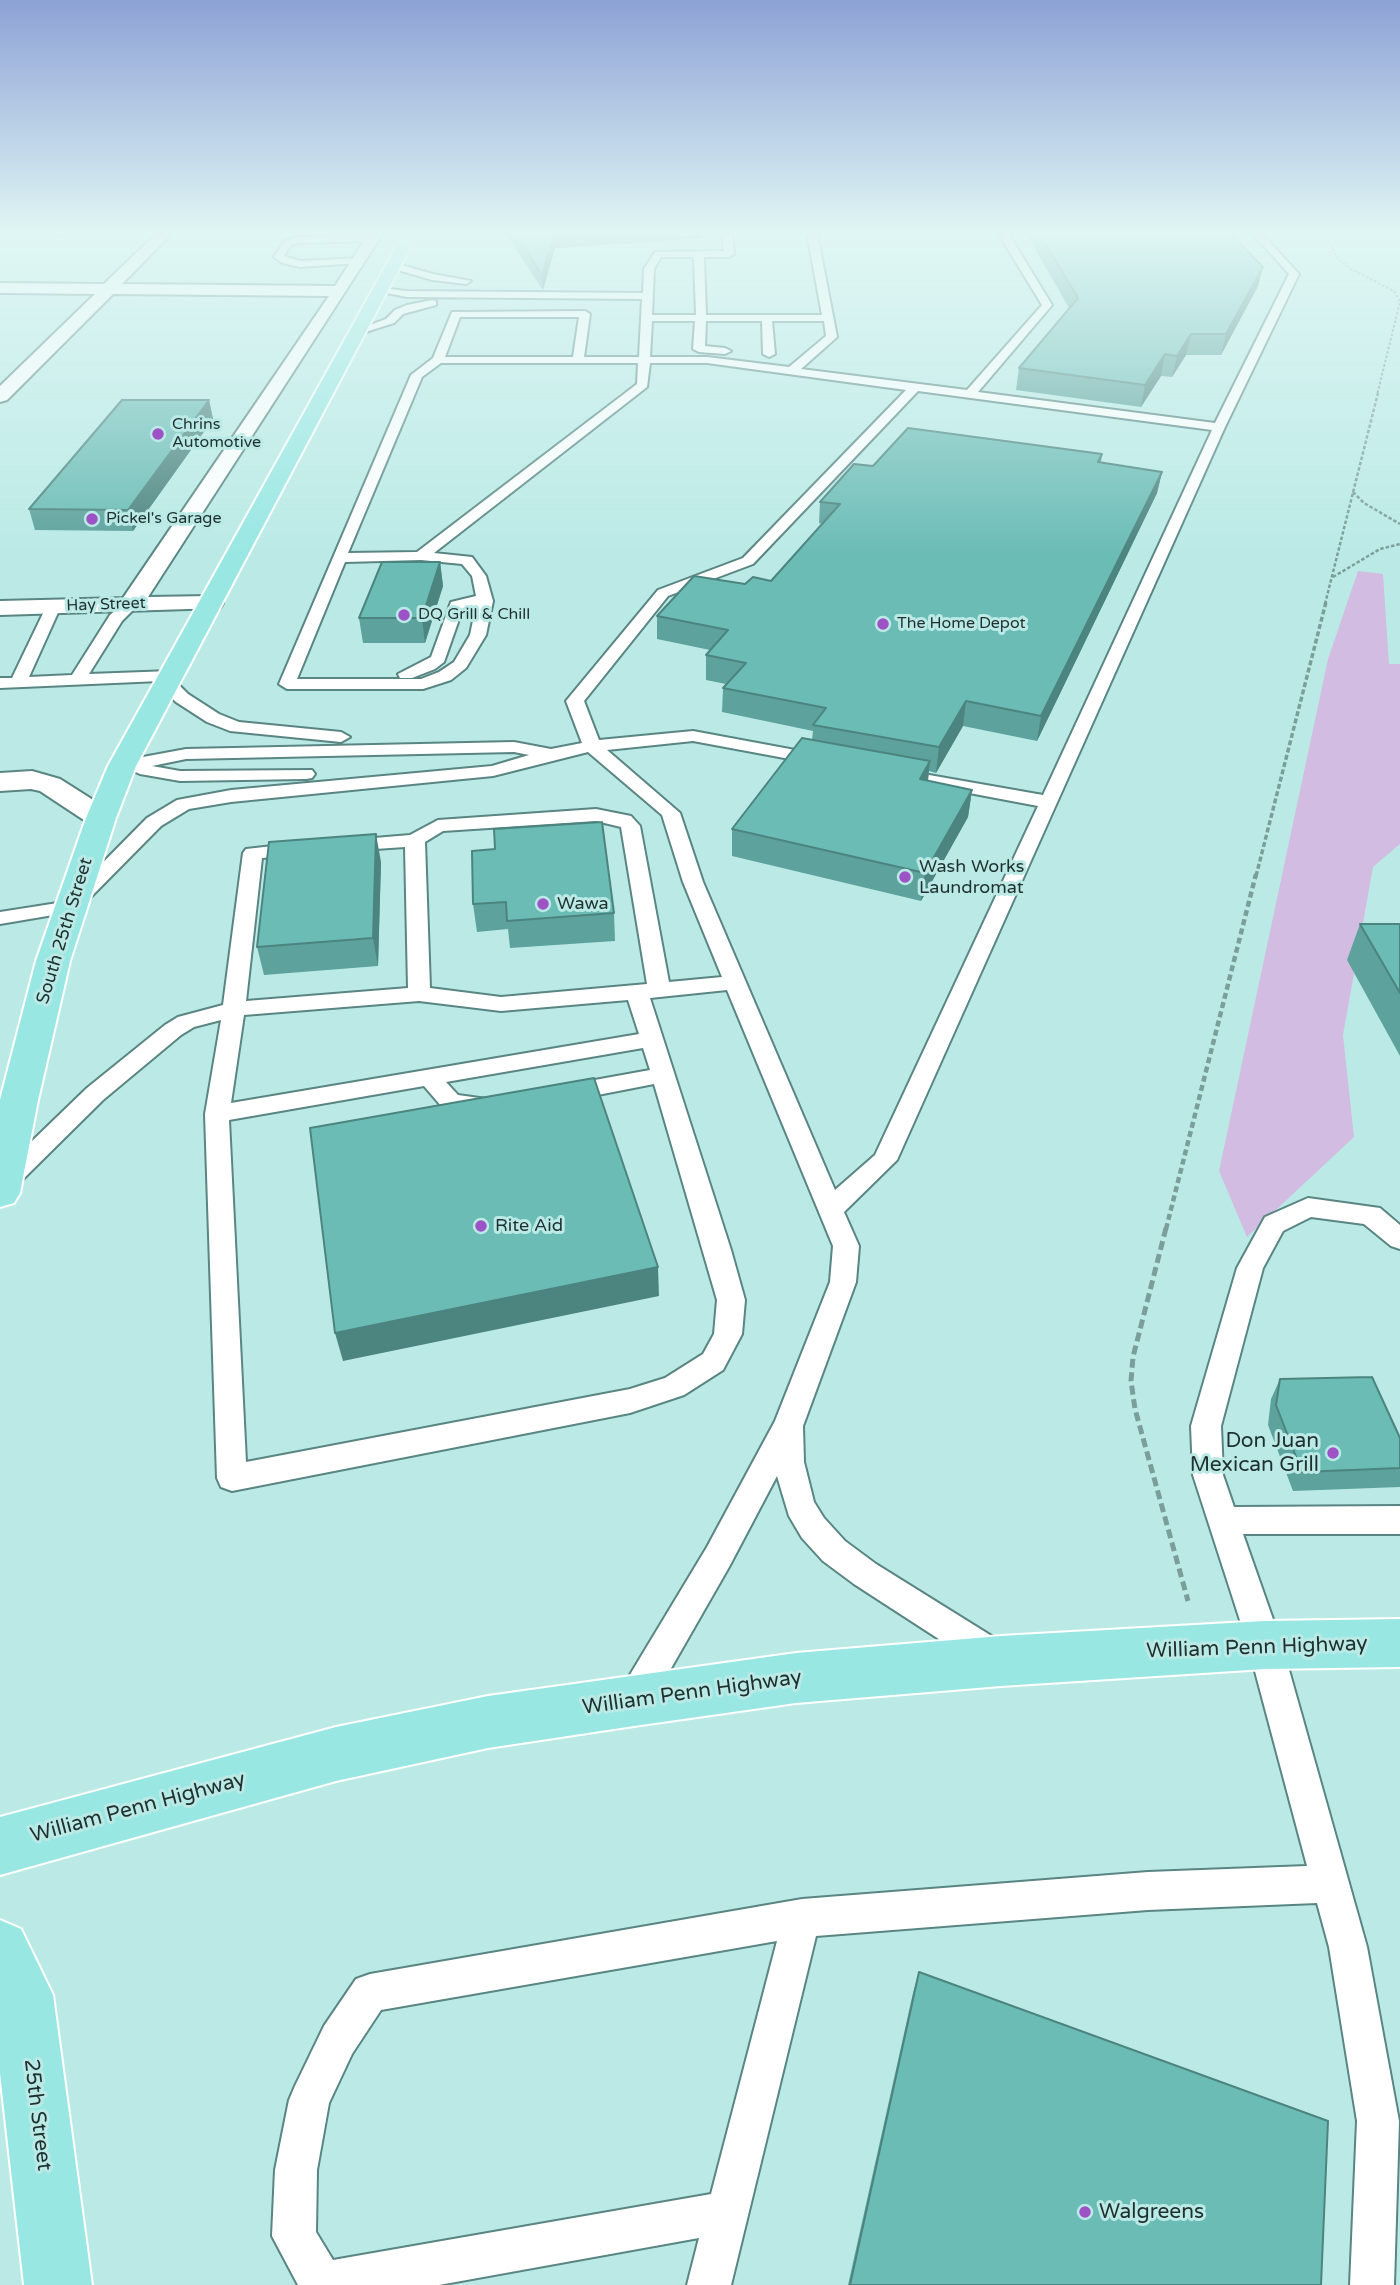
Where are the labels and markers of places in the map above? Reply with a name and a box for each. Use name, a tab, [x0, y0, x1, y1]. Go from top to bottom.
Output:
place label: Chrins Automotive	[172, 415, 261, 453]
marker: Chrins Automotive	[150, 426, 166, 442]
place label: Pickel's Garage	[106, 509, 222, 529]
marker: Pickel's Garage	[84, 511, 100, 527]
place label: DQ Grill & Chill	[418, 605, 530, 625]
marker: DQ Grill & Chill	[396, 607, 412, 623]
place label: The Home Depot	[897, 614, 1026, 634]
marker: The Home Depot	[875, 616, 891, 632]
place label: Wash Works Laundromat	[919, 856, 1024, 898]
marker: Wash Works Laundromat	[897, 869, 913, 885]
place label: Wawa	[557, 893, 609, 915]
marker: Wawa	[535, 896, 551, 912]
place label: Rite Aid	[495, 1215, 563, 1237]
marker: Rite Aid	[473, 1218, 489, 1234]
place label: Don Juan Mexican Grill	[1190, 1428, 1319, 1478]
marker: Don Juan Mexican Grill	[1325, 1445, 1341, 1461]
place label: Walgreens	[1099, 2199, 1204, 2225]
marker: Walgreens	[1077, 2204, 1093, 2220]

